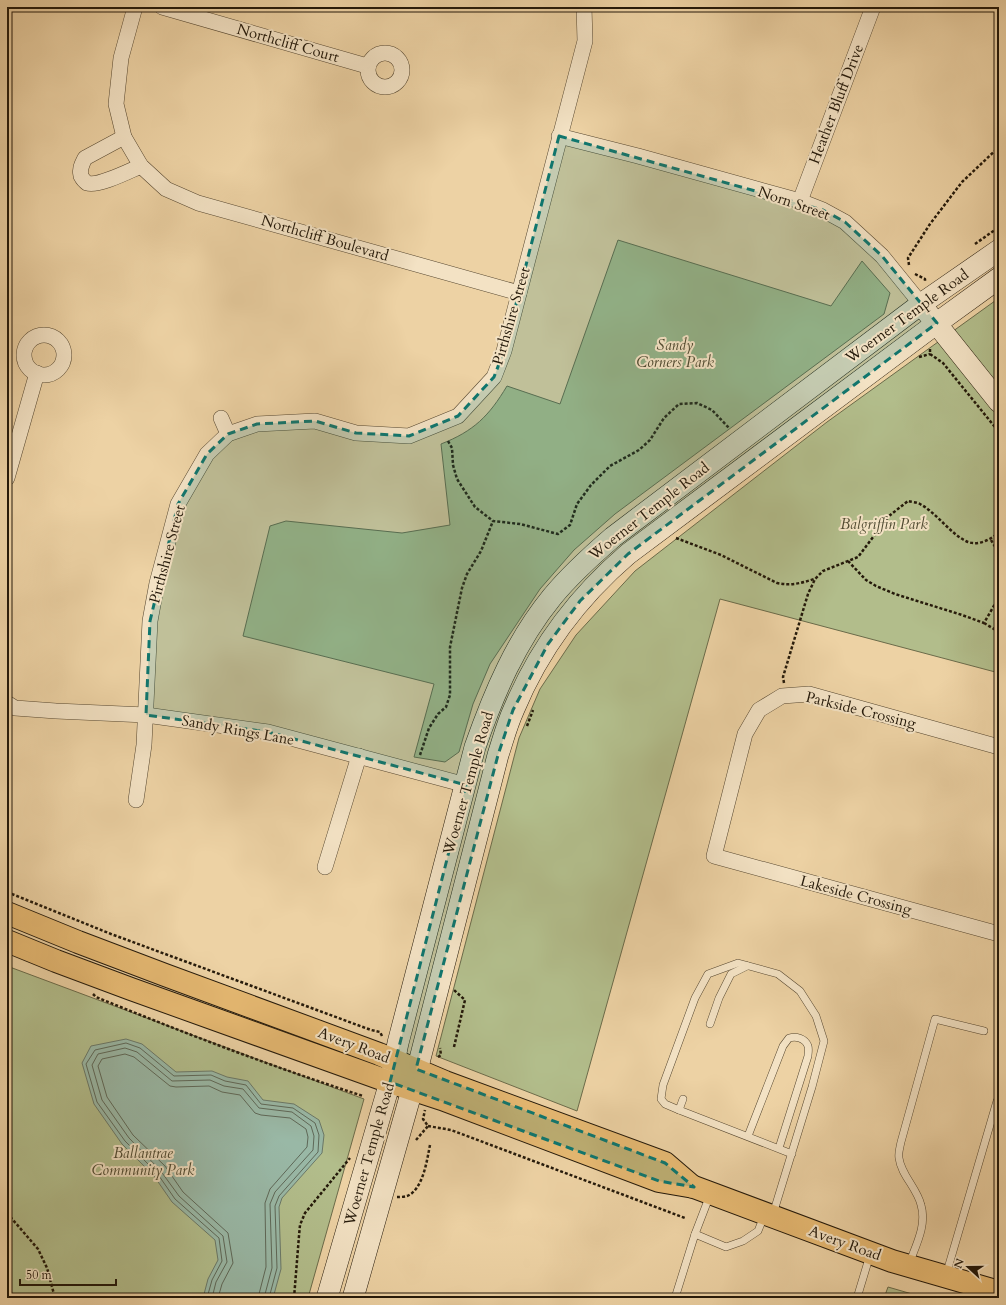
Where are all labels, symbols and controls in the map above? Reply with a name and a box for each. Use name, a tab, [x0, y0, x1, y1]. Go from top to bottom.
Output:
street label: Northcliff Court	[235, 19, 342, 67]
street label: Heather Bluff Drive	[804, 41, 868, 167]
street label: Norn Street	[755, 181, 833, 225]
street label: Northcliff Boulevard	[259, 210, 391, 266]
street label: Pirthshire Street	[487, 264, 535, 367]
street label: Woerner Temple Road	[840, 264, 973, 368]
park label: Sandy Corners Park	[636, 335, 714, 372]
street label: Woerner Temple Road	[584, 458, 713, 565]
street label: Pirthshire Street	[144, 502, 190, 606]
park label: Balgriffin Park	[840, 514, 928, 534]
street label: Parkside Crossing	[804, 687, 919, 734]
street label: Woerner Temple Road	[438, 709, 498, 858]
street label: Sandy Rings Lane	[180, 710, 296, 750]
street label: Lakeside Crossing	[798, 870, 915, 920]
street label: Avery Road	[315, 1022, 393, 1068]
street label: Woerner Temple Road	[339, 1080, 399, 1229]
park label: Ballantrae Community Park	[91, 1143, 195, 1180]
street label: Avery Road	[806, 1221, 884, 1265]
north arrow	[948, 1247, 988, 1287]
text: N	[950, 1256, 968, 1271]
scale bar	[20, 1261, 116, 1287]
text: 50 m	[26, 1267, 53, 1283]

